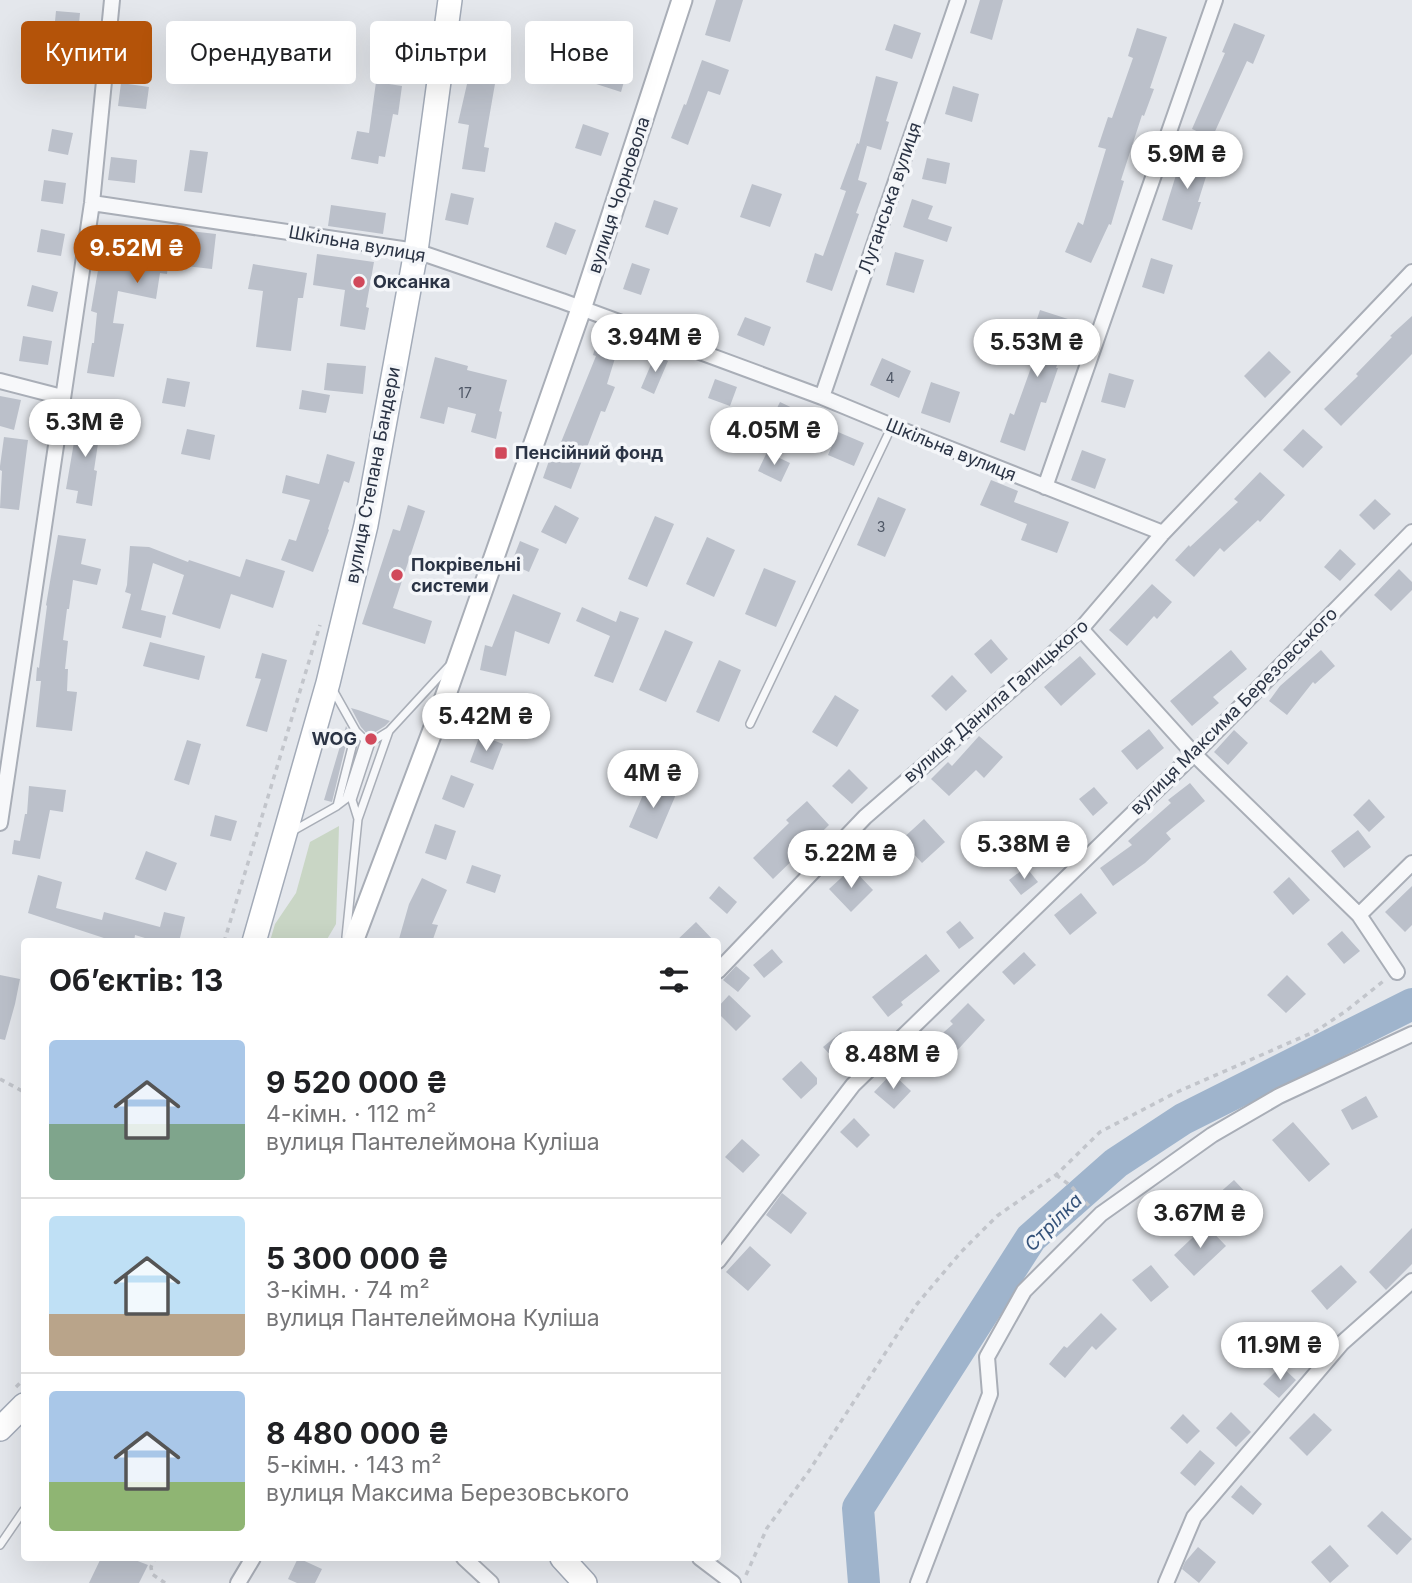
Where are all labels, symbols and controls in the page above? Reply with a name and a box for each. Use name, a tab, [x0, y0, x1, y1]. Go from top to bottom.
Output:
chip: Купити	[21, 21, 152, 84]
chip: Орендувати	[166, 21, 356, 84]
chip: Фільтри	[370, 21, 511, 84]
chip: Нове	[525, 21, 633, 84]
street label: вулиця Чорновола	[583, 114, 654, 276]
street label: Луганська вулиця	[854, 119, 925, 276]
pin: 5.9M ₴	[1130, 132, 1244, 191]
text: 5.9M ₴	[1147, 140, 1227, 168]
street label: Шкільна вулиця	[287, 221, 427, 266]
pin: 9.52M ₴	[72, 226, 202, 285]
text: 9.52M ₴	[90, 234, 184, 262]
place label: Оксанка	[373, 271, 450, 292]
marker: Оксанка	[351, 274, 367, 290]
pin: 3.94M ₴	[590, 314, 720, 374]
pin: 5.53M ₴	[972, 320, 1102, 379]
text: 3.94M ₴	[607, 323, 703, 351]
text: 5.53M ₴	[989, 328, 1085, 356]
street label: вулиця Степана Бандери	[341, 365, 404, 585]
house number: 4	[885, 369, 895, 386]
house number: 17	[458, 384, 472, 401]
pin: 5.3M ₴	[28, 400, 142, 459]
pin: 4.05M ₴	[709, 407, 839, 467]
text: 5.3M ₴	[45, 408, 125, 436]
street label: Шкільна вулиця	[883, 414, 1019, 485]
text: 4.05M ₴	[726, 416, 822, 444]
place label: Пенсійний фонд	[515, 442, 663, 463]
marker: Пенсійний фонд	[493, 445, 509, 461]
house number: 3	[877, 518, 885, 535]
place label: Покрівельні системи	[411, 554, 521, 596]
marker: Покрівельні системи	[389, 567, 405, 583]
street label: вулиця Максима Березовського	[1126, 603, 1342, 819]
street label: вулиця Данила Галицького	[899, 615, 1092, 786]
pin: 5.42M ₴	[421, 694, 551, 753]
text: 5.42M ₴	[438, 702, 534, 730]
place label: WOG	[311, 728, 357, 749]
marker: WOG	[363, 731, 379, 747]
pin: 4M ₴	[612, 750, 694, 810]
text: 4M ₴	[623, 759, 683, 787]
pin: 5.38M ₴	[959, 822, 1089, 881]
pin: 5.22M ₴	[786, 830, 916, 890]
text: 5.38M ₴	[976, 830, 1072, 858]
text: 5.22M ₴	[804, 839, 898, 867]
icon: filters	[655, 961, 693, 999]
text: Об’єктів: 13	[49, 962, 223, 998]
pin: 8.48M ₴	[828, 1032, 958, 1091]
text: 8.48M ₴	[845, 1040, 941, 1068]
text: 9 520 000 ₴	[266, 1064, 448, 1100]
icon: home	[105, 1068, 189, 1152]
text: 4-кімн. · 112 m²	[266, 1100, 437, 1128]
text: вулиця Пантелеймона Куліша	[266, 1128, 600, 1156]
water label: Стрілка	[1020, 1188, 1087, 1256]
pin: 3.67M ₴	[1135, 1190, 1265, 1250]
text: 3.67M ₴	[1153, 1199, 1247, 1227]
text: 5 300 000 ₴	[266, 1240, 449, 1276]
icon: home	[105, 1244, 189, 1328]
text: 3-кімн. · 74 m²	[266, 1276, 430, 1304]
text: вулиця Пантелеймона Куліша	[266, 1304, 600, 1332]
pin: 11.9M ₴	[1215, 1322, 1345, 1382]
text: 11.9M ₴	[1237, 1331, 1323, 1359]
text: 8 480 000 ₴	[266, 1415, 450, 1451]
icon: home	[105, 1419, 189, 1503]
text: 5-кімн. · 143 m²	[266, 1451, 441, 1479]
text: вулиця Максима Березовського	[266, 1479, 629, 1507]

